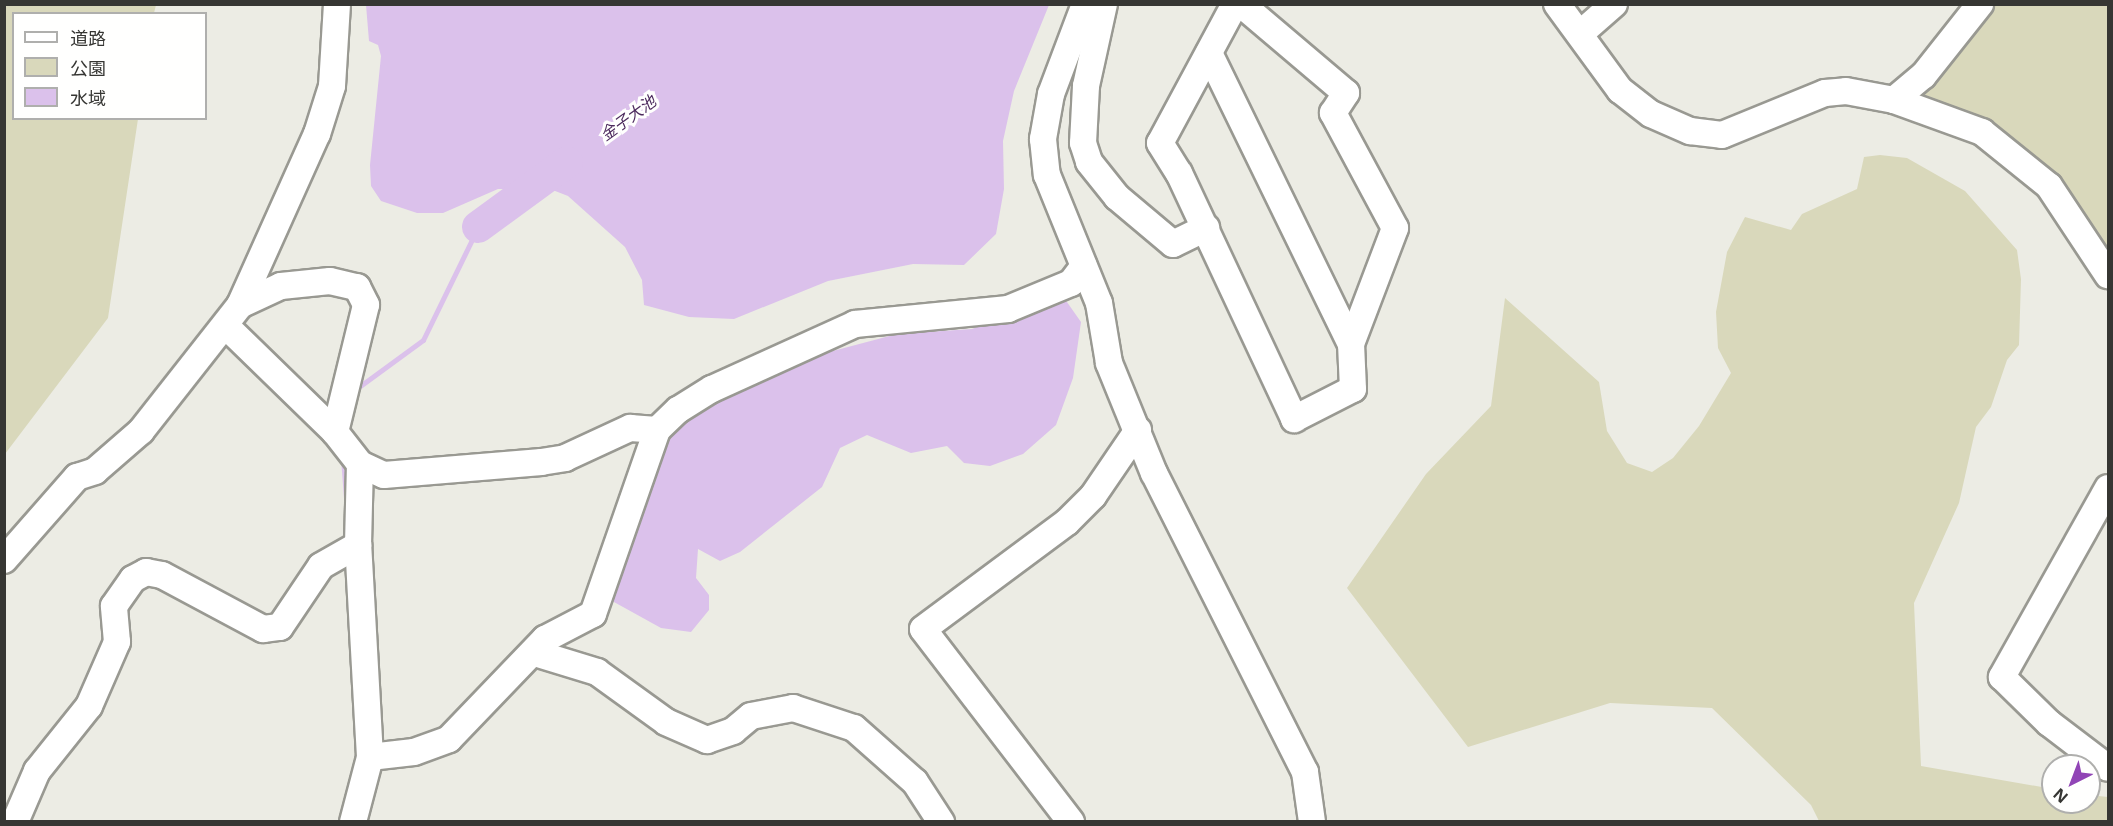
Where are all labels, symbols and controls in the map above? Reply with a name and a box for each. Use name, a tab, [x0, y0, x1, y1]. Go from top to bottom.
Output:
legend	[12, 12, 207, 120]
text: 道路	[70, 26, 106, 50]
text: 公園	[70, 56, 106, 80]
text: 水域	[70, 86, 106, 110]
water label: 金子大池	[596, 91, 660, 145]
north arrow	[2041, 754, 2101, 814]
text: N	[2048, 783, 2072, 808]

